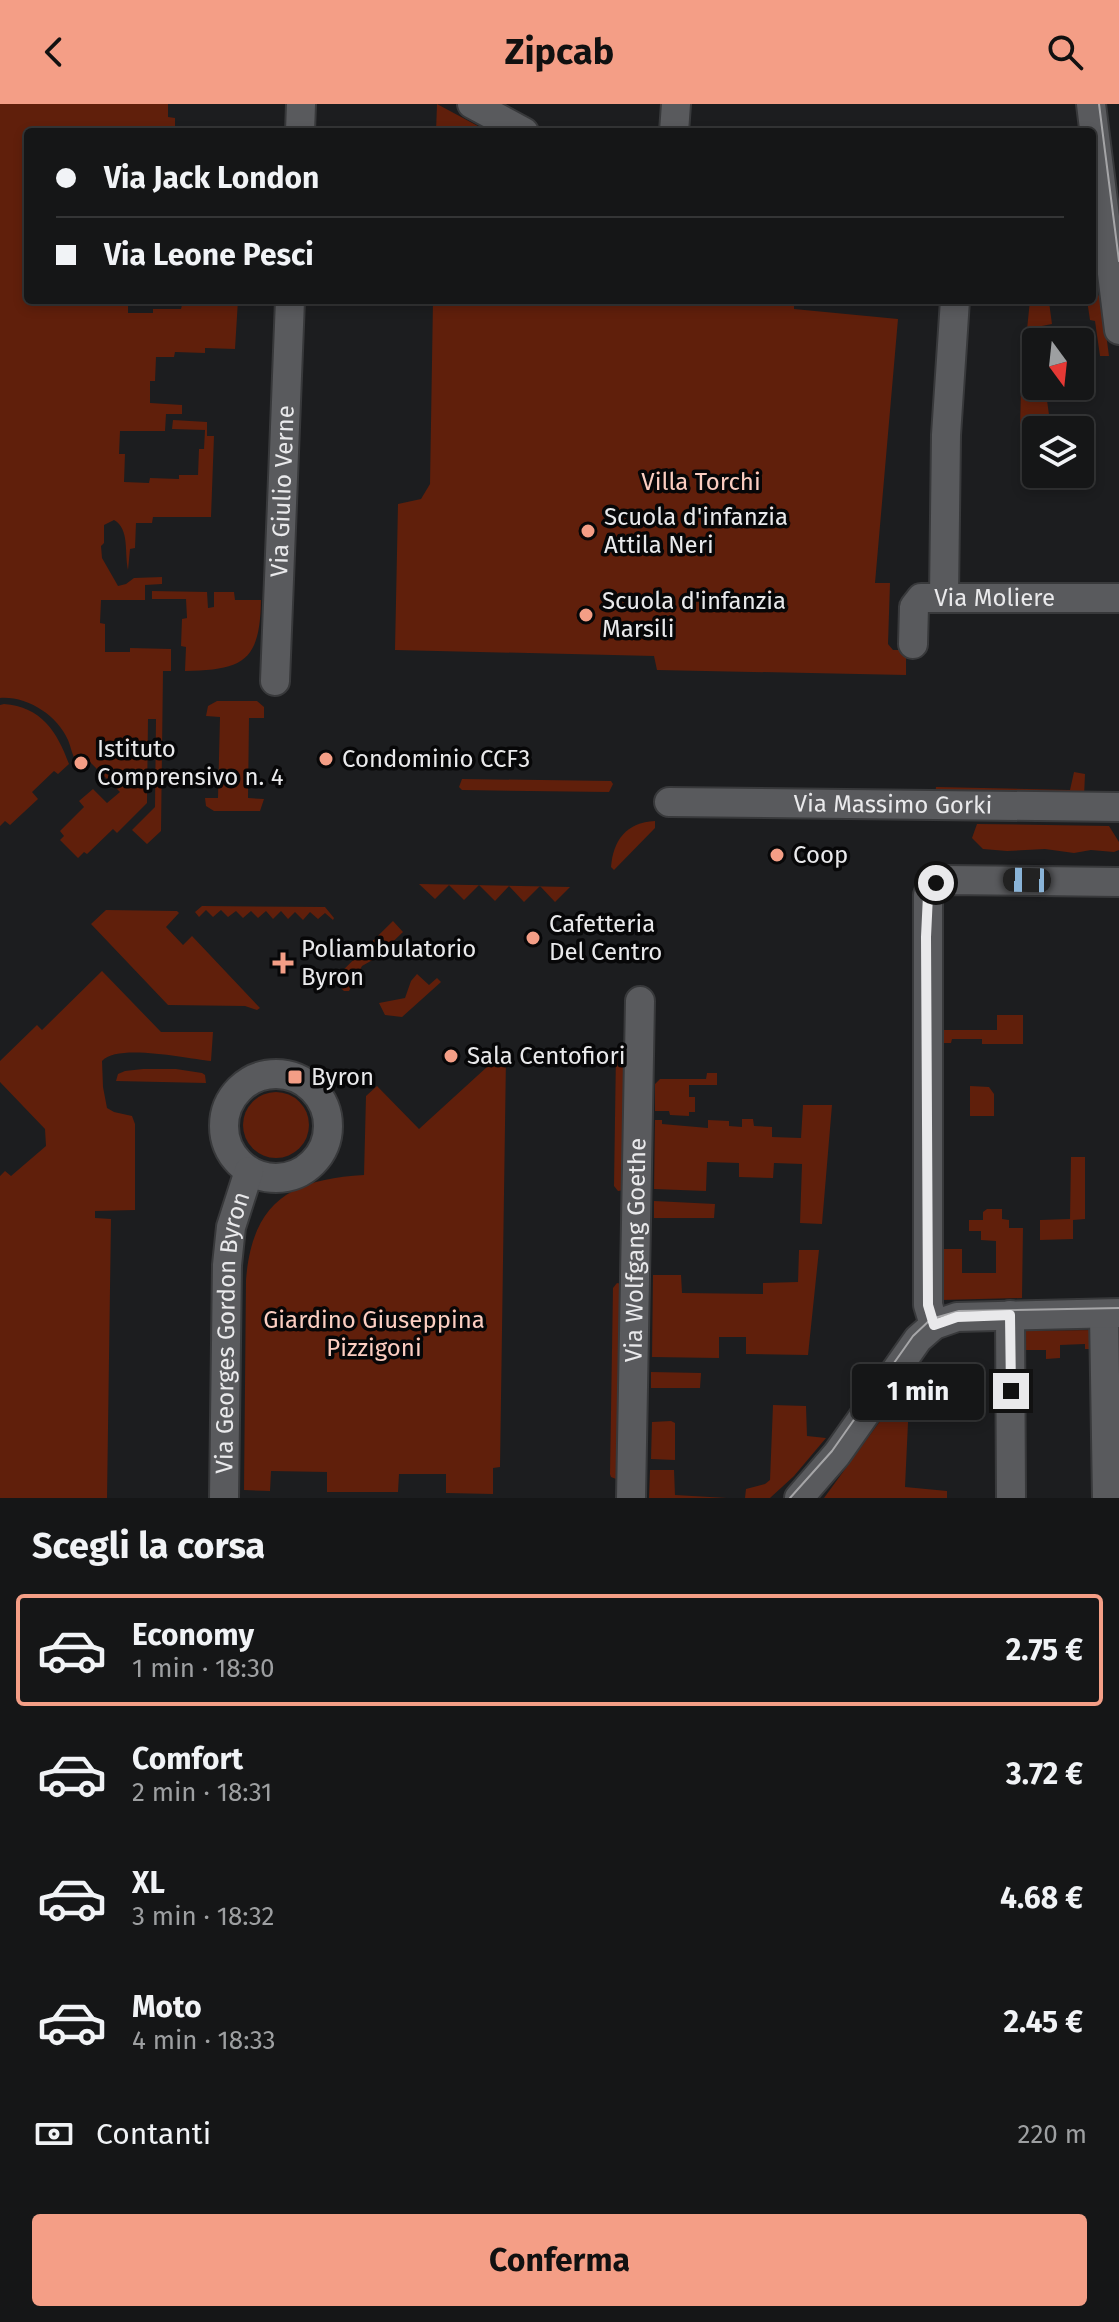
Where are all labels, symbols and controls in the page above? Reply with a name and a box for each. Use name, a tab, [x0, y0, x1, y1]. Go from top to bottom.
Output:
icon: back	[32, 30, 76, 74]
text: Zipcab	[505, 30, 614, 74]
icon: search	[1043, 30, 1087, 74]
text: Via Jack London	[104, 160, 319, 196]
text: Via Leone Pesci	[104, 237, 314, 273]
north arrow	[1022, 328, 1094, 400]
map controls	[1022, 328, 1094, 488]
street label: Via Giulio Verne	[265, 405, 300, 578]
button: layers	[1022, 416, 1094, 488]
park label: Villa Torchi	[641, 468, 761, 496]
place label: Scuola d'infanzia Attila Neri	[604, 503, 788, 559]
marker: Scuola d'infanzia Attila Neri	[579, 522, 597, 540]
street label: Via Moliere	[934, 584, 1055, 612]
place label: Scuola d'infanzia Marsili	[602, 587, 786, 643]
marker: Scuola d'infanzia Marsili	[577, 606, 595, 624]
place label: Istituto Comprensivo n. 4	[97, 735, 284, 791]
place label: Condominio CCF3	[342, 745, 530, 773]
marker: Condominio CCF3	[317, 750, 335, 768]
marker: Istituto Comprensivo n. 4	[72, 754, 90, 772]
street label: Via Massimo Gorki	[794, 789, 992, 820]
place label: Coop	[793, 841, 848, 869]
marker: Coop	[768, 846, 786, 864]
route start	[918, 865, 954, 901]
car	[1003, 868, 1051, 892]
place label: Cafetteria Del Centro	[549, 910, 662, 966]
marker: Cafetteria Del Centro	[524, 929, 542, 947]
place label: Poliambulatorio Byron	[301, 935, 476, 991]
marker: Poliambulatorio Byron	[272, 952, 294, 974]
place label: Sala Centofiori	[467, 1042, 626, 1070]
marker: Sala Centofiori	[442, 1047, 460, 1065]
place label: Byron	[311, 1063, 374, 1091]
marker: Byron	[286, 1068, 304, 1086]
street label: Via Wolfgang Goethe	[619, 1138, 652, 1363]
street label: Via Georges Gordon Byron	[210, 1188, 255, 1474]
park label: Giardino Giuseppina Pizzigoni	[263, 1306, 485, 1362]
callout: 1 min	[851, 1363, 983, 1419]
route end	[993, 1373, 1029, 1409]
text: 1 min	[887, 1376, 949, 1407]
text: Scegli la corsa	[32, 1524, 265, 1568]
icon: car	[36, 1614, 108, 1686]
text: Economy	[132, 1617, 254, 1653]
text: 2.75 €	[1006, 1632, 1083, 1668]
text: 1 min · 18:30	[132, 1653, 275, 1684]
icon: car	[36, 1738, 108, 1810]
text: Comfort	[132, 1741, 243, 1777]
text: 3.72 €	[1006, 1756, 1083, 1792]
text: 2 min · 18:31	[132, 1777, 272, 1808]
icon: car	[36, 1862, 108, 1934]
text: XL	[132, 1865, 165, 1901]
text: 4.68 €	[1000, 1880, 1083, 1916]
text: 3 min · 18:32	[132, 1901, 274, 1932]
icon: car	[36, 1986, 108, 2058]
text: Moto	[132, 1989, 202, 2025]
text: 2.45 €	[1003, 2004, 1083, 2040]
text: 4 min · 18:33	[132, 2025, 276, 2056]
icon: cash	[32, 2112, 76, 2156]
text: Contanti	[96, 2116, 211, 2152]
text: 220 m	[1018, 2119, 1087, 2150]
button: Conferma	[32, 2214, 1087, 2306]

